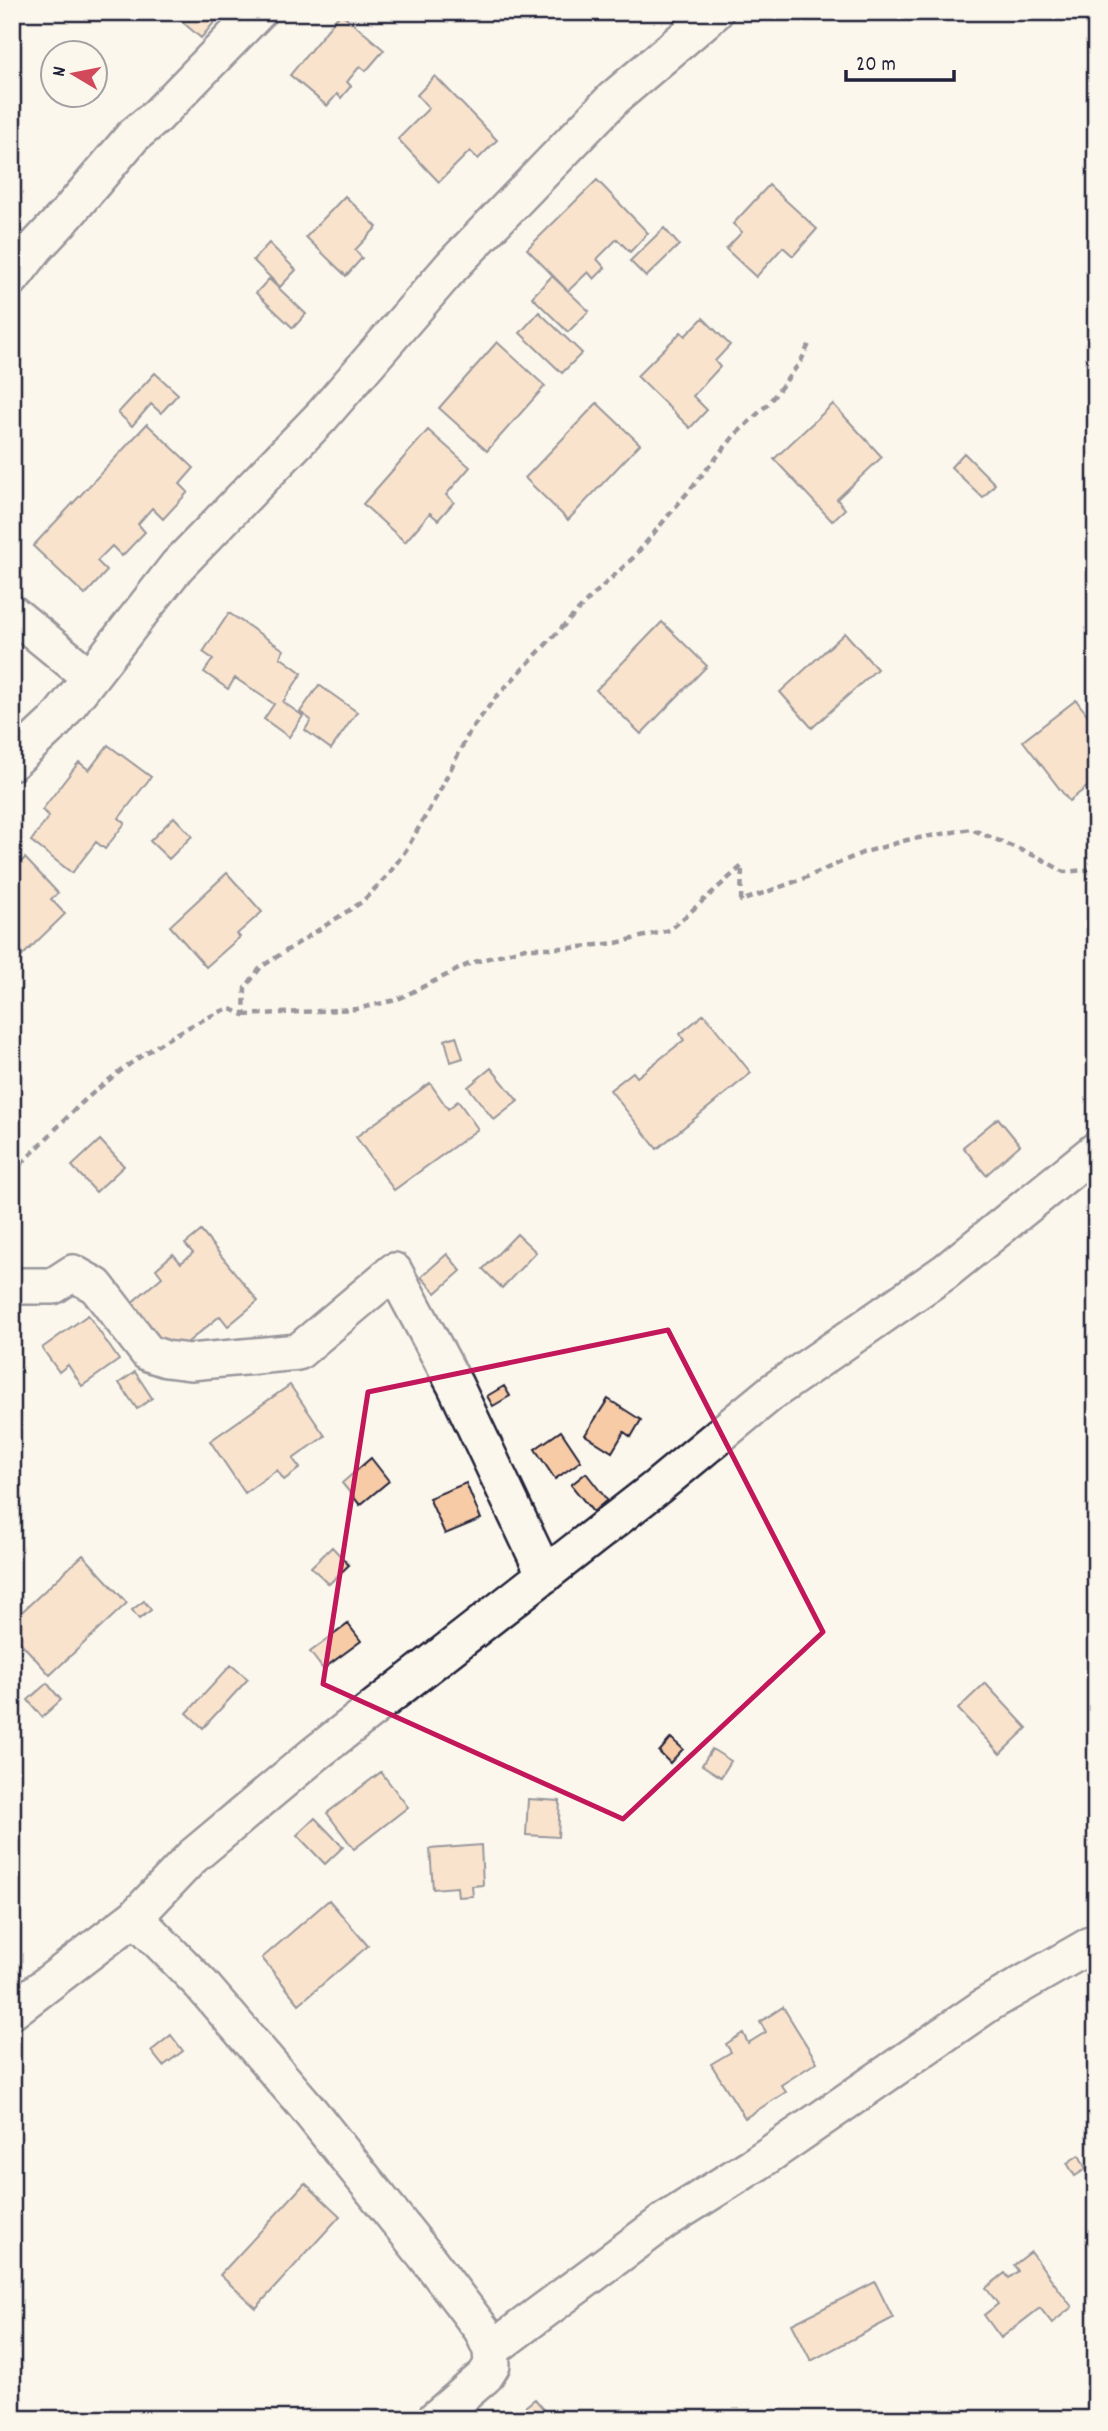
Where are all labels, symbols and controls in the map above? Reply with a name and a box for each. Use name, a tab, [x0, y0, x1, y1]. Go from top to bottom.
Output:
north arrow	[38, 38, 108, 108]
scale bar	[846, 38, 954, 82]
text: 20 m	[856, 51, 896, 81]
text: N	[47, 65, 75, 79]

